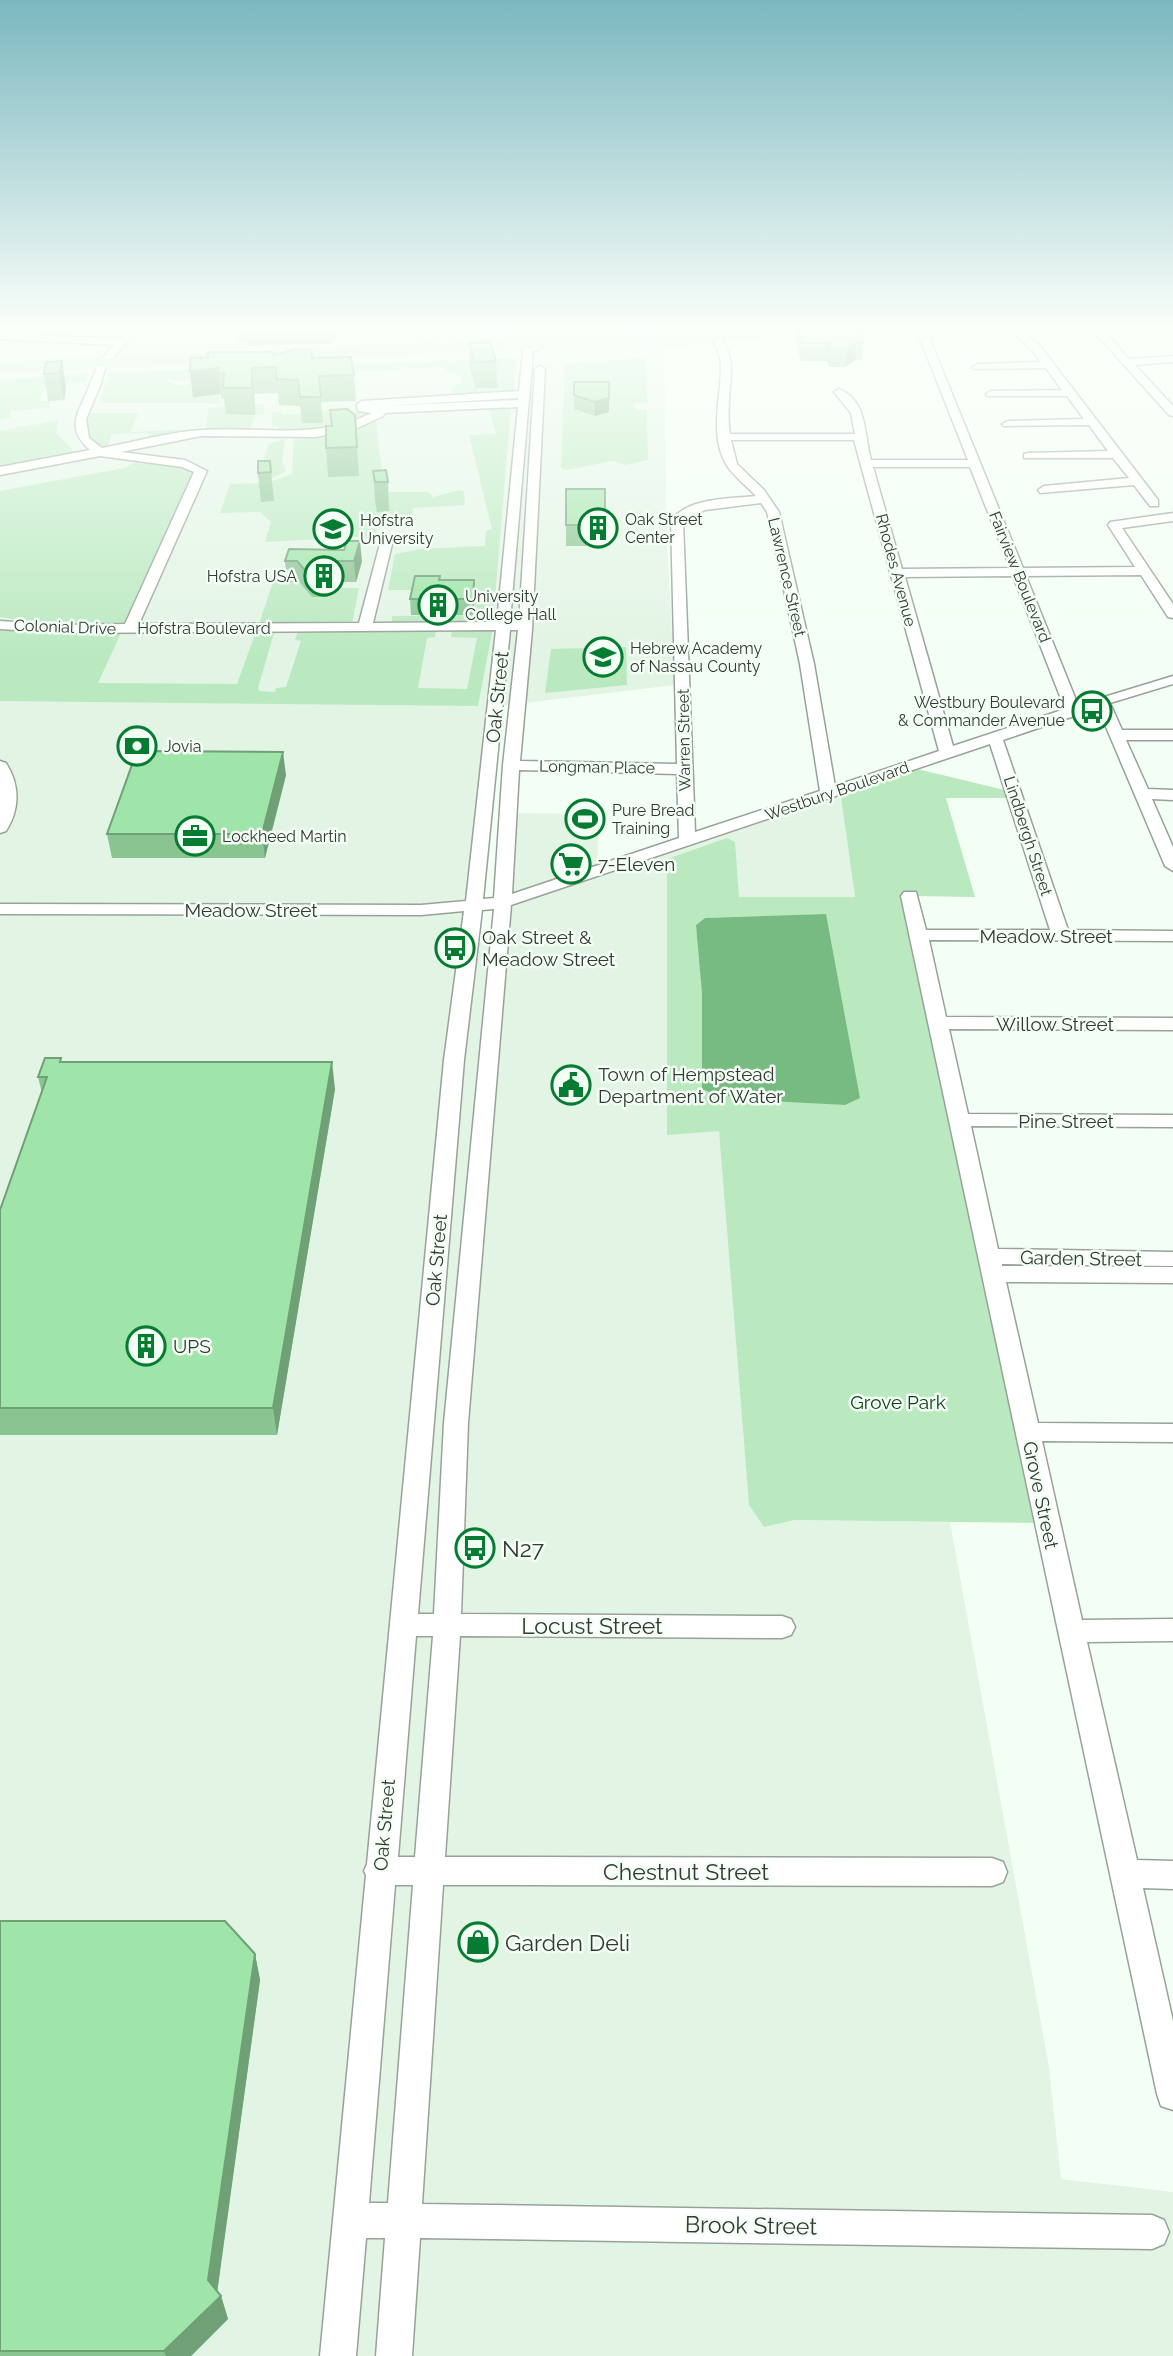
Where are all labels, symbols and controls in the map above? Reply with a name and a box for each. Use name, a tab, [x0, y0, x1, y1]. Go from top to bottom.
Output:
building icon: Oak Street Center	[577, 507, 619, 549]
school or university icon: Hofstra University	[312, 508, 354, 550]
street label: Fairview Boulevard	[985, 509, 1055, 645]
place label: Oak Street Center	[625, 510, 703, 547]
place label: Hofstra University	[360, 511, 434, 548]
street label: Rhodes Avenue	[872, 511, 920, 629]
street label: Lawrence Street	[764, 516, 810, 639]
building icon: Hofstra USA	[303, 555, 345, 597]
place label: Hofstra USA	[207, 567, 297, 586]
building icon: University College Hall	[417, 584, 459, 626]
place label: University College Hall	[465, 587, 557, 624]
street label: Colonial Drive	[14, 616, 116, 638]
street label: Hofstra Boulevard	[137, 619, 271, 638]
school or university icon: Hebrew Academy of Nassau County	[582, 636, 624, 678]
place label: Hebrew Academy of Nassau County	[630, 639, 763, 676]
street label: Oak Street	[481, 649, 513, 744]
street label: Warren Street	[674, 688, 694, 792]
bus stop icon: Westbury Boulevard & Commander Avenue	[1071, 690, 1113, 732]
place label: Westbury Boulevard & Commander Avenue	[898, 693, 1065, 730]
bank icon: Jovia	[116, 725, 158, 767]
place label: Jovia	[164, 737, 202, 756]
street label: Longman Place	[539, 756, 655, 778]
street label: Westbury Boulevard	[762, 757, 912, 825]
street label: Lindbergh Street	[1000, 774, 1056, 899]
sports icon: Pure Bread Training	[564, 798, 606, 840]
place label: Pure Bread Training	[612, 801, 694, 838]
office icon: Lockheed Martin	[174, 815, 216, 857]
place label: Lockheed Martin	[222, 827, 347, 846]
supermarket icon: 7-Eleven	[550, 843, 592, 885]
place label: 7-Eleven	[598, 853, 675, 875]
street label: Meadow Street	[184, 899, 318, 921]
street label: Meadow Street	[979, 925, 1113, 947]
place label: Oak Street & Meadow Street	[482, 926, 616, 970]
bus stop icon: Oak Street & Meadow Street	[434, 927, 476, 969]
street label: Willow Street	[996, 1013, 1115, 1035]
place label: Town of Hempstead Department of Water	[598, 1063, 783, 1107]
public building icon: Town of Hempstead Department of Water	[550, 1064, 592, 1106]
street label: Pine Street	[1018, 1110, 1114, 1132]
street label: Oak Street	[421, 1213, 451, 1307]
street label: Garden Street	[1020, 1246, 1143, 1270]
building icon: UPS	[125, 1325, 167, 1367]
place label: UPS	[173, 1335, 211, 1357]
park label: Grove Park	[850, 1391, 946, 1413]
street label: Grove Street	[1019, 1439, 1063, 1551]
bus stop icon: N27	[454, 1527, 496, 1569]
place label: N27	[502, 1535, 545, 1562]
street label: Locust Street	[521, 1612, 663, 1639]
street label: Oak Street	[369, 1778, 399, 1872]
street label: Chestnut Street	[603, 1858, 769, 1885]
shop icon: Garden Deli	[457, 1921, 499, 1963]
place label: Garden Deli	[505, 1929, 630, 1956]
street label: Brook Street	[685, 2210, 818, 2240]

